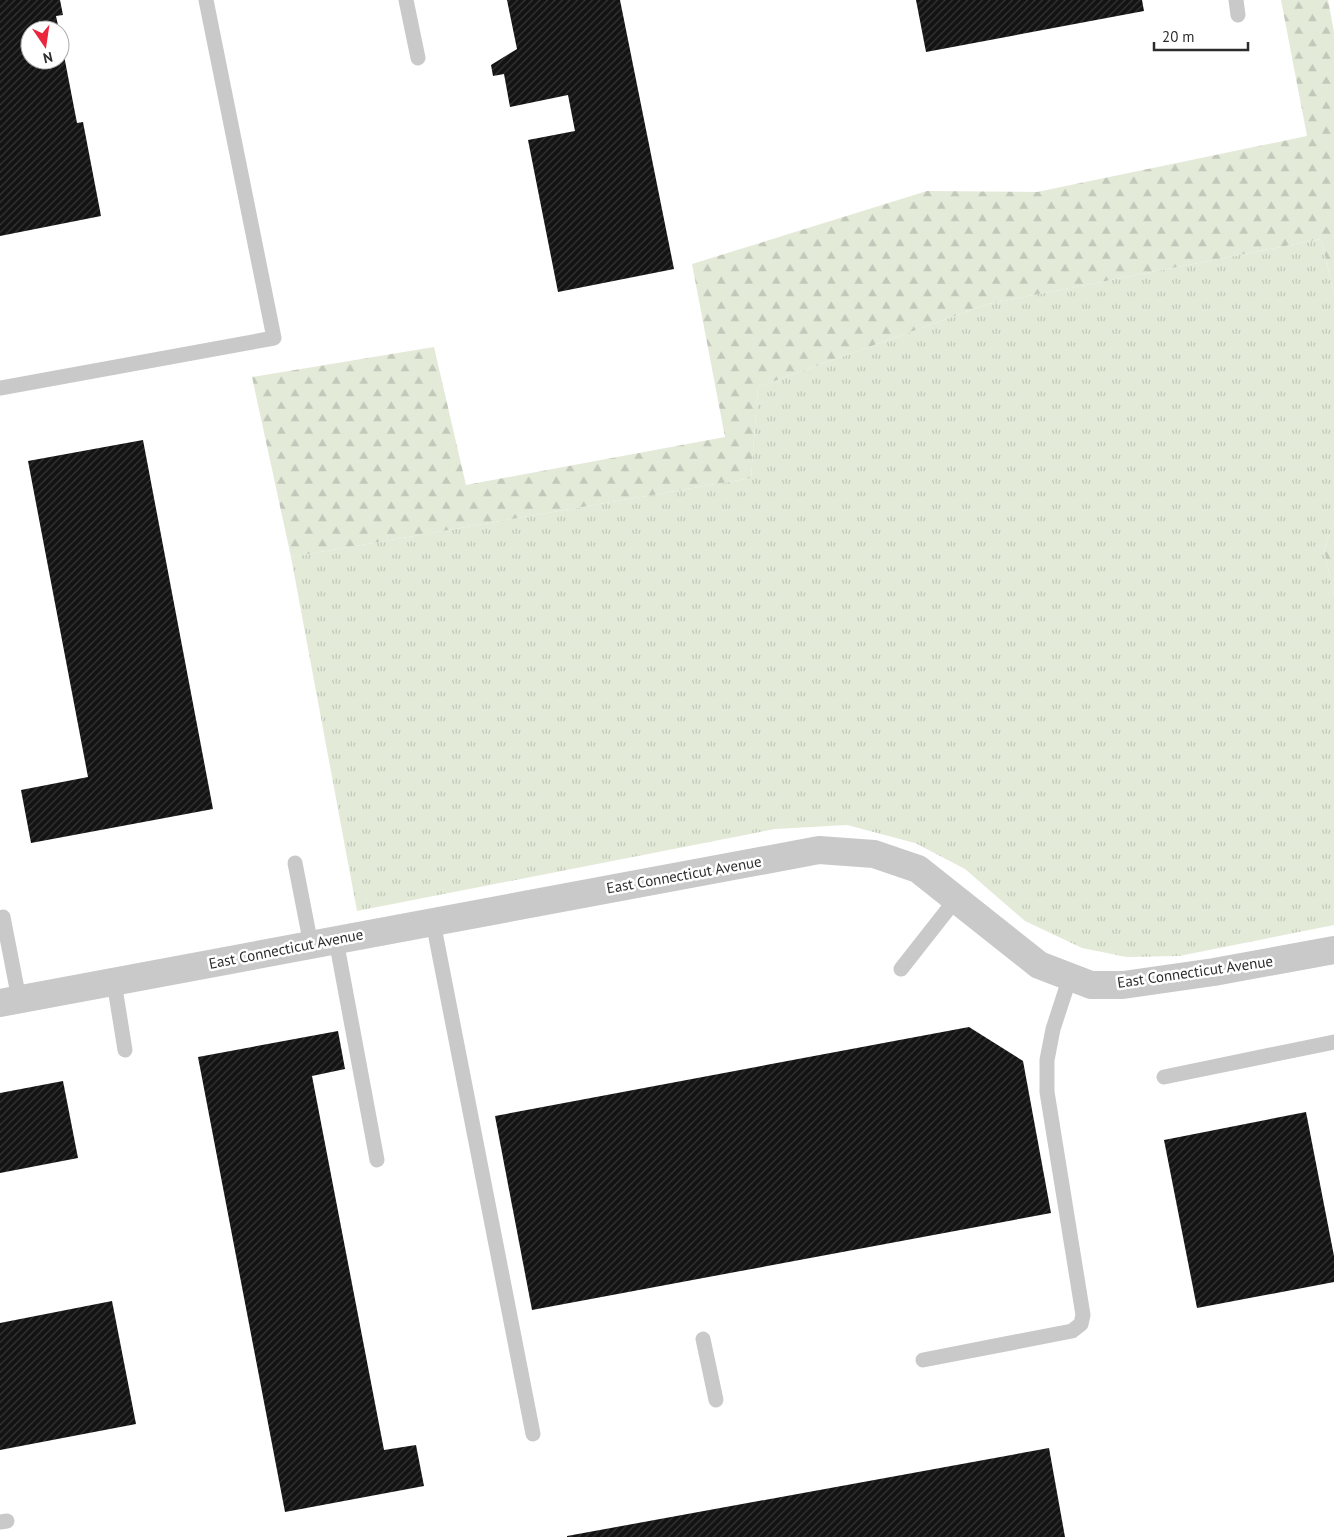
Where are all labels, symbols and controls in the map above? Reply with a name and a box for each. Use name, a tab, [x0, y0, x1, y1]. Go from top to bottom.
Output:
north arrow	[20, 20, 70, 70]
scale bar	[1154, 20, 1248, 52]
text: 20 m	[1162, 27, 1195, 46]
text: N	[41, 48, 54, 67]
street label: East Connecticut Avenue	[605, 852, 763, 897]
street label: East Connecticut Avenue	[207, 924, 365, 973]
street label: East Connecticut Avenue	[1116, 951, 1274, 992]

